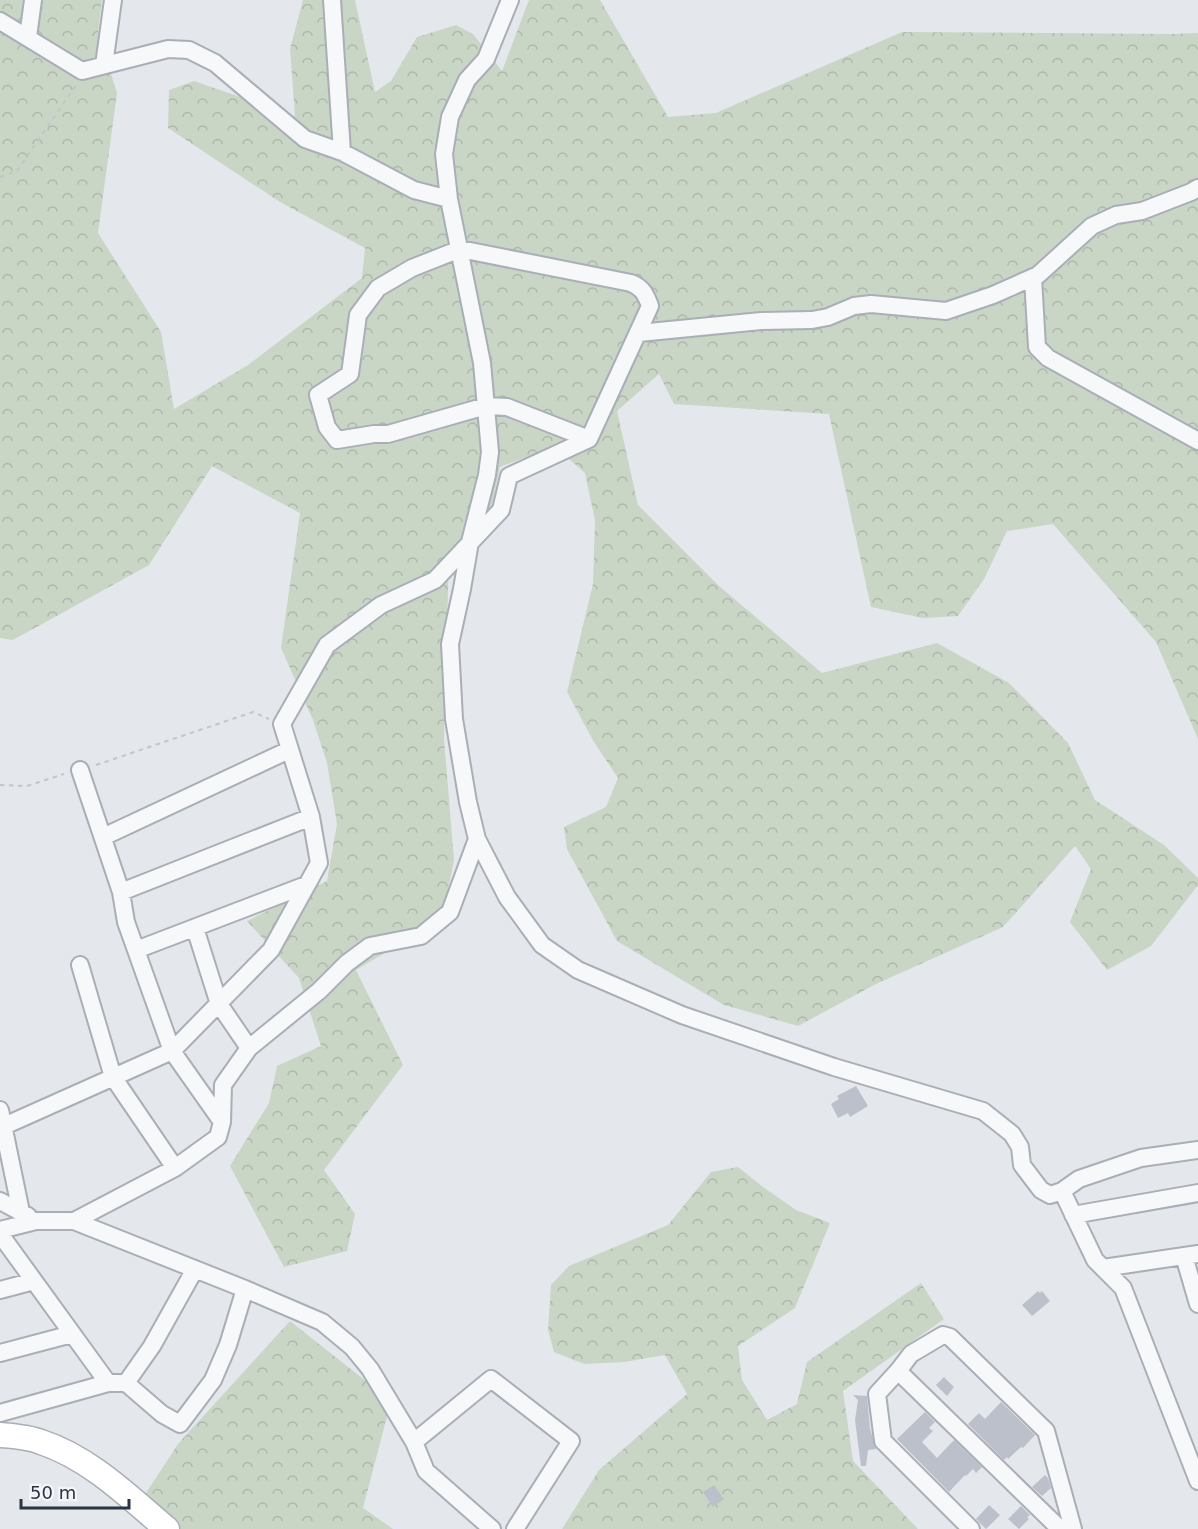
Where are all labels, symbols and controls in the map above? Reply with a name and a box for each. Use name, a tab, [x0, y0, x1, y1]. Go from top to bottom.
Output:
scale bar	[21, 1472, 129, 1510]
text: 50 m	[30, 1482, 76, 1503]

